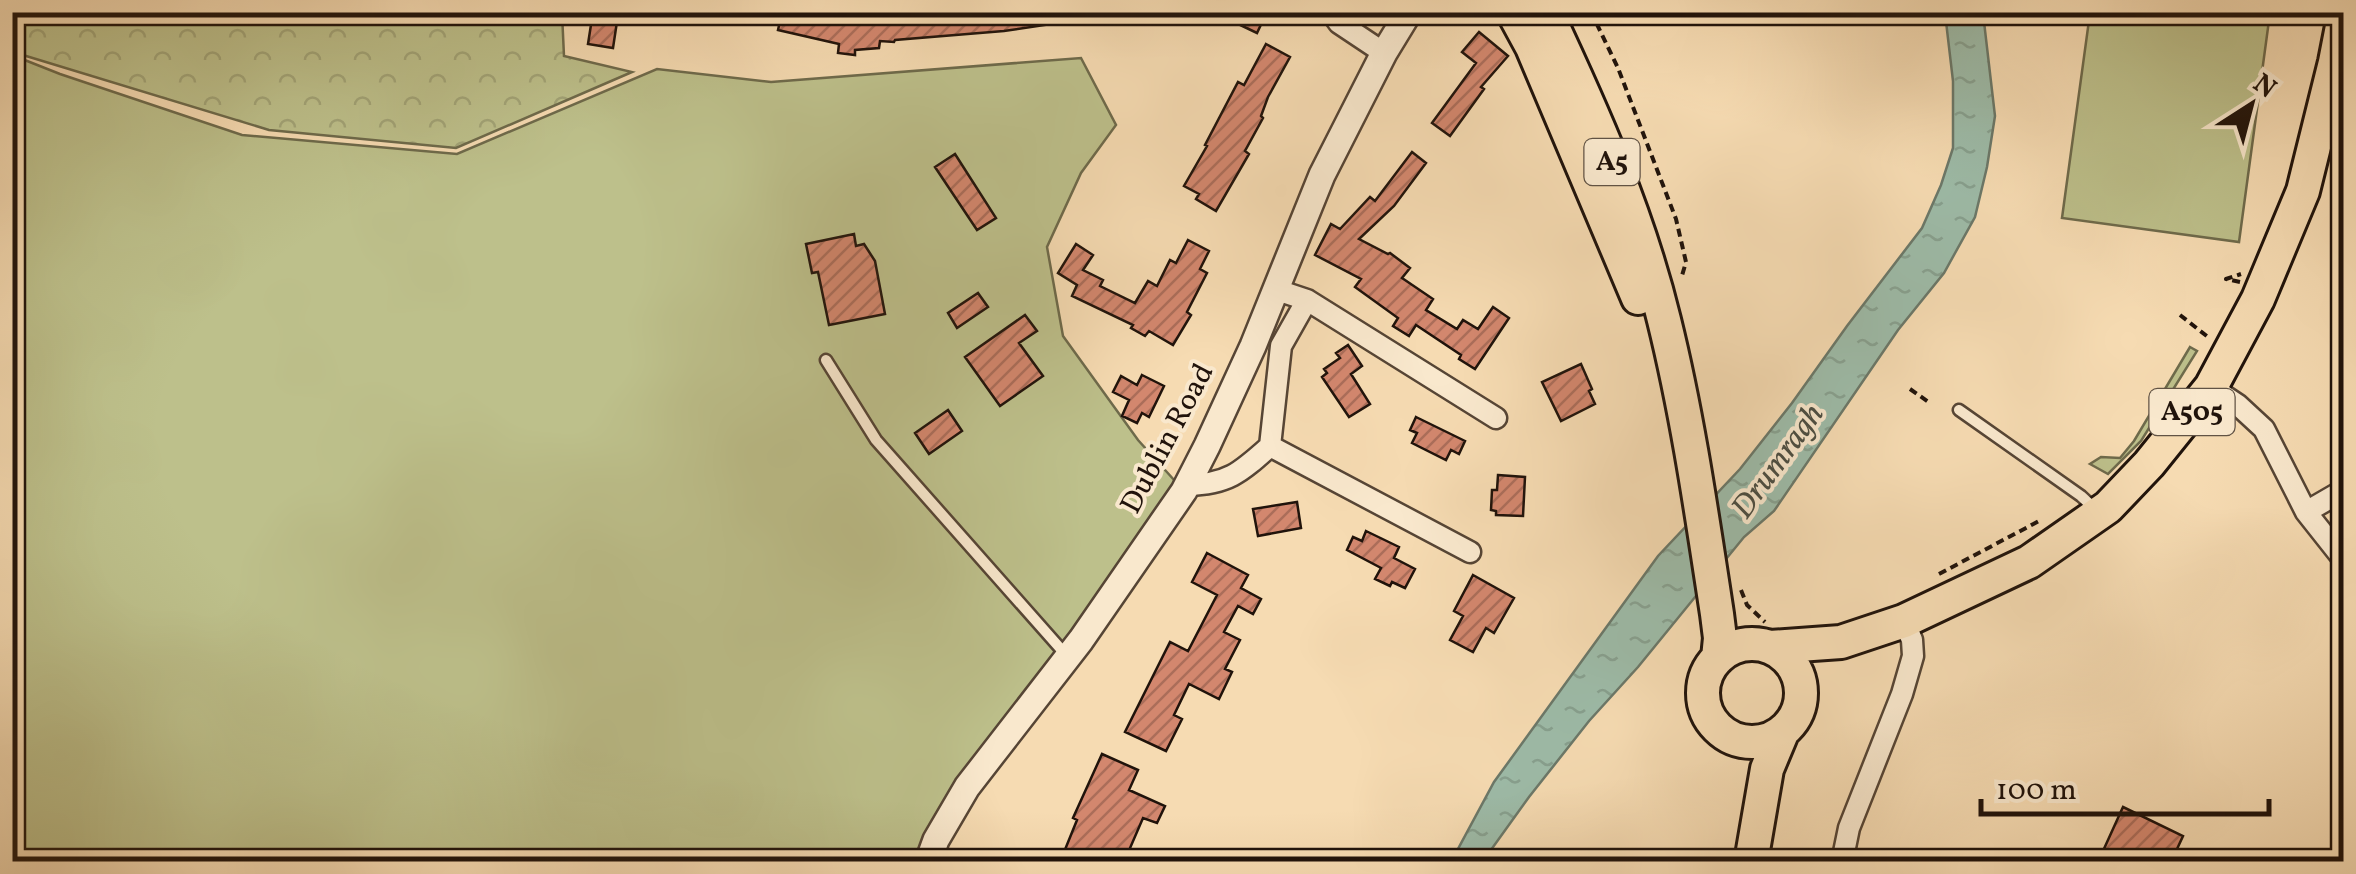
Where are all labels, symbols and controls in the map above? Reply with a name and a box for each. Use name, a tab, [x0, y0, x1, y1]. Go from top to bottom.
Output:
north arrow	[2201, 55, 2301, 155]
text: N	[2245, 65, 2284, 109]
road number: A5	[1584, 139, 1640, 185]
street label: Dublin Road	[1111, 356, 1225, 522]
road number: A505	[2150, 389, 2234, 435]
water label: Drumragh	[1722, 395, 1836, 529]
scale bar	[1981, 754, 2268, 816]
text: 100 m	[1996, 770, 2077, 812]

